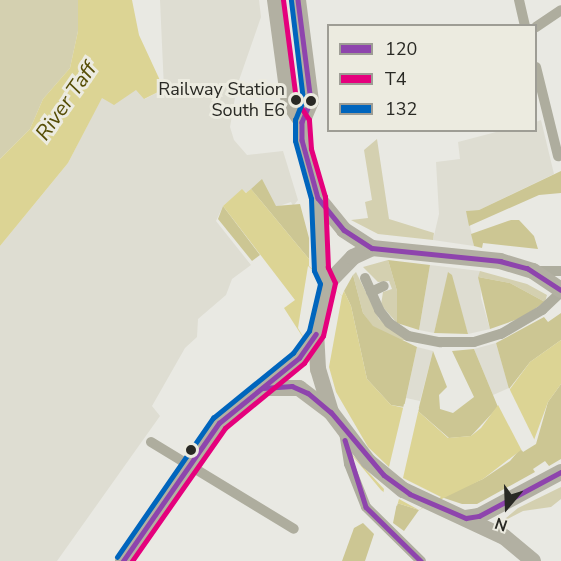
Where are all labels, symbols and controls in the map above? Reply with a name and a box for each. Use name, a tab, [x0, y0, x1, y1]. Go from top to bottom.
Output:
legend	[327, 24, 537, 132]
text: 120	[385, 37, 417, 61]
water label: River Taff	[30, 57, 102, 145]
text: T4	[385, 67, 407, 91]
place label: Railway Station South E6	[158, 79, 285, 122]
marker: Railway Station South E6	[290, 94, 302, 106]
unlabelled marker	[305, 95, 317, 107]
text: 132	[385, 97, 417, 121]
unlabelled marker	[185, 444, 197, 456]
north arrow	[477, 477, 537, 537]
text: N	[492, 512, 510, 536]

